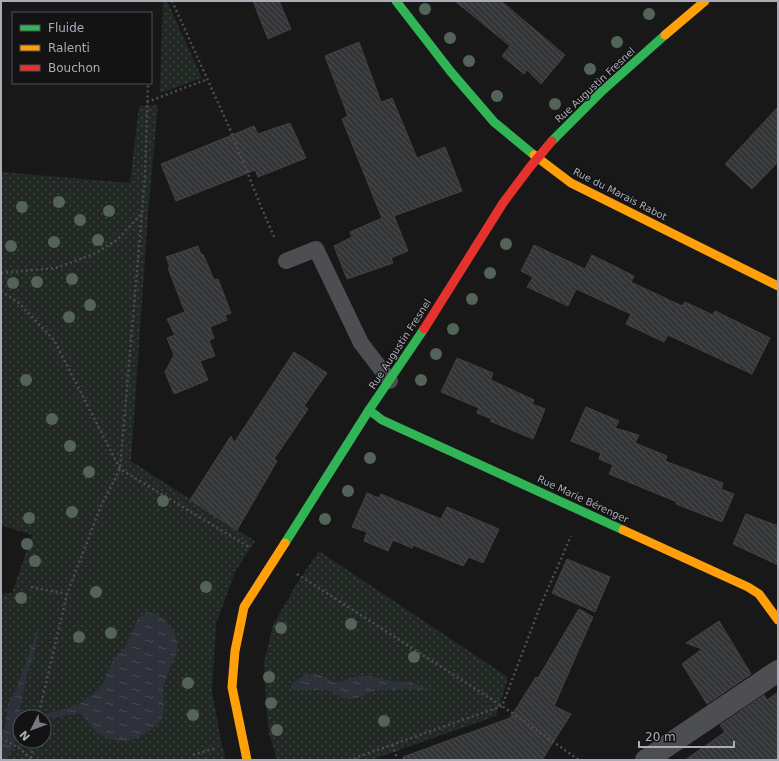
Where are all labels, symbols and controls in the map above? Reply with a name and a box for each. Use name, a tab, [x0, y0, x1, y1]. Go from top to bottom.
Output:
legend	[12, 12, 152, 84]
text: Fluide	[48, 21, 84, 35]
text: Ralenti	[48, 41, 90, 55]
street label: Rue Augustin Fresnel	[553, 45, 637, 125]
text: Bouchon	[48, 61, 100, 75]
street label: Rue du Marais Rabot	[571, 166, 669, 222]
street label: Rue Augustin Fresnel	[367, 297, 433, 391]
street label: Rue Marie Bérenger	[536, 473, 631, 525]
north arrow	[12, 709, 52, 749]
scale bar	[639, 723, 734, 749]
text: N	[17, 728, 33, 743]
text: 20 m	[645, 730, 676, 744]

